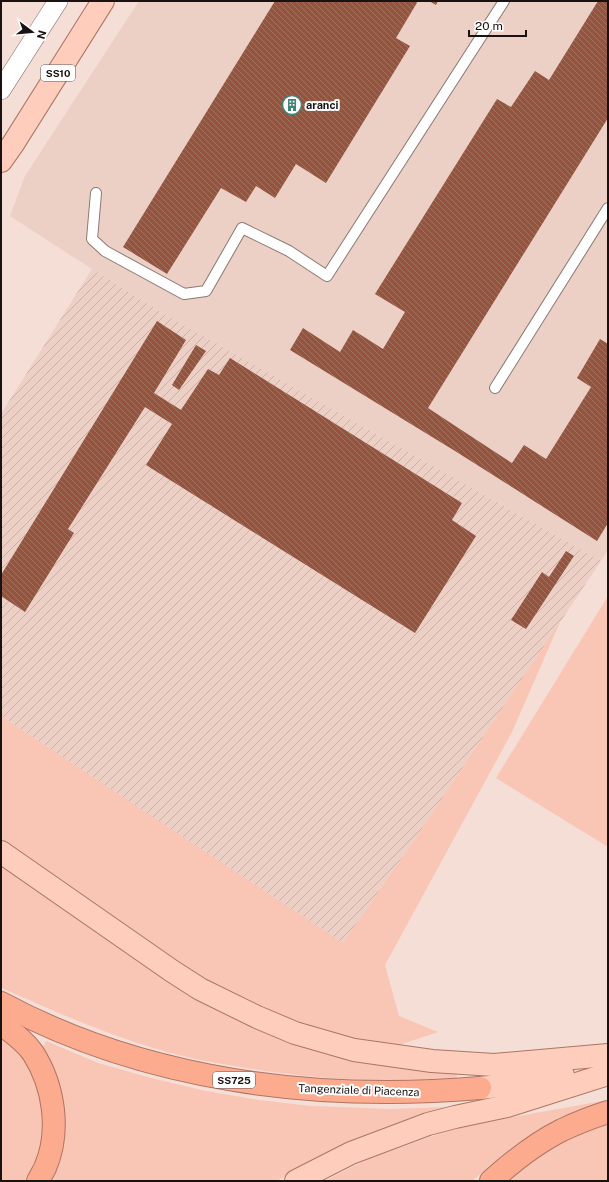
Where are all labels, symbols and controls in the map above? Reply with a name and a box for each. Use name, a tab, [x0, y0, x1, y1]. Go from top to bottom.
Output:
north arrow	[12, 12, 52, 52]
scale bar	[469, 12, 526, 38]
text: 20 m	[475, 19, 503, 33]
text: N	[35, 29, 49, 41]
road number: SS10	[41, 65, 75, 81]
building icon: aranci	[281, 94, 303, 116]
place label: aranci	[306, 99, 338, 111]
road number: SS725	[213, 1072, 255, 1088]
street label: Tangenziale di Piacenza	[298, 1082, 420, 1098]

